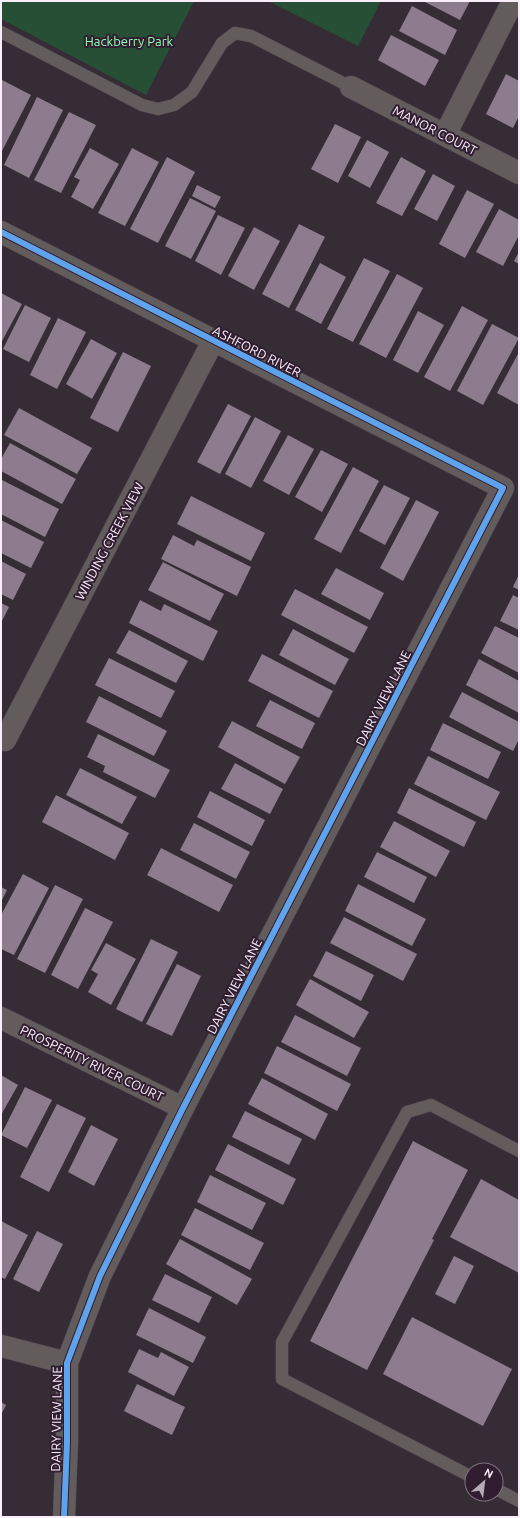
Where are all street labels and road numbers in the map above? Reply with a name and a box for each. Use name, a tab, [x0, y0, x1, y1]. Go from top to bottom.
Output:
street label: MANOR COURT	[391, 103, 479, 157]
street label: ASHFORD RIVER	[211, 323, 303, 379]
street label: WINDING CREEK VIEW	[72, 480, 146, 602]
street label: DAIRY VIEW LANE	[353, 648, 413, 748]
street label: DAIRY VIEW LANE	[204, 936, 264, 1036]
street label: PROSPERITY RIVER COURT	[18, 1022, 166, 1104]
street label: DAIRY VIEW LANE	[48, 1366, 64, 1472]

